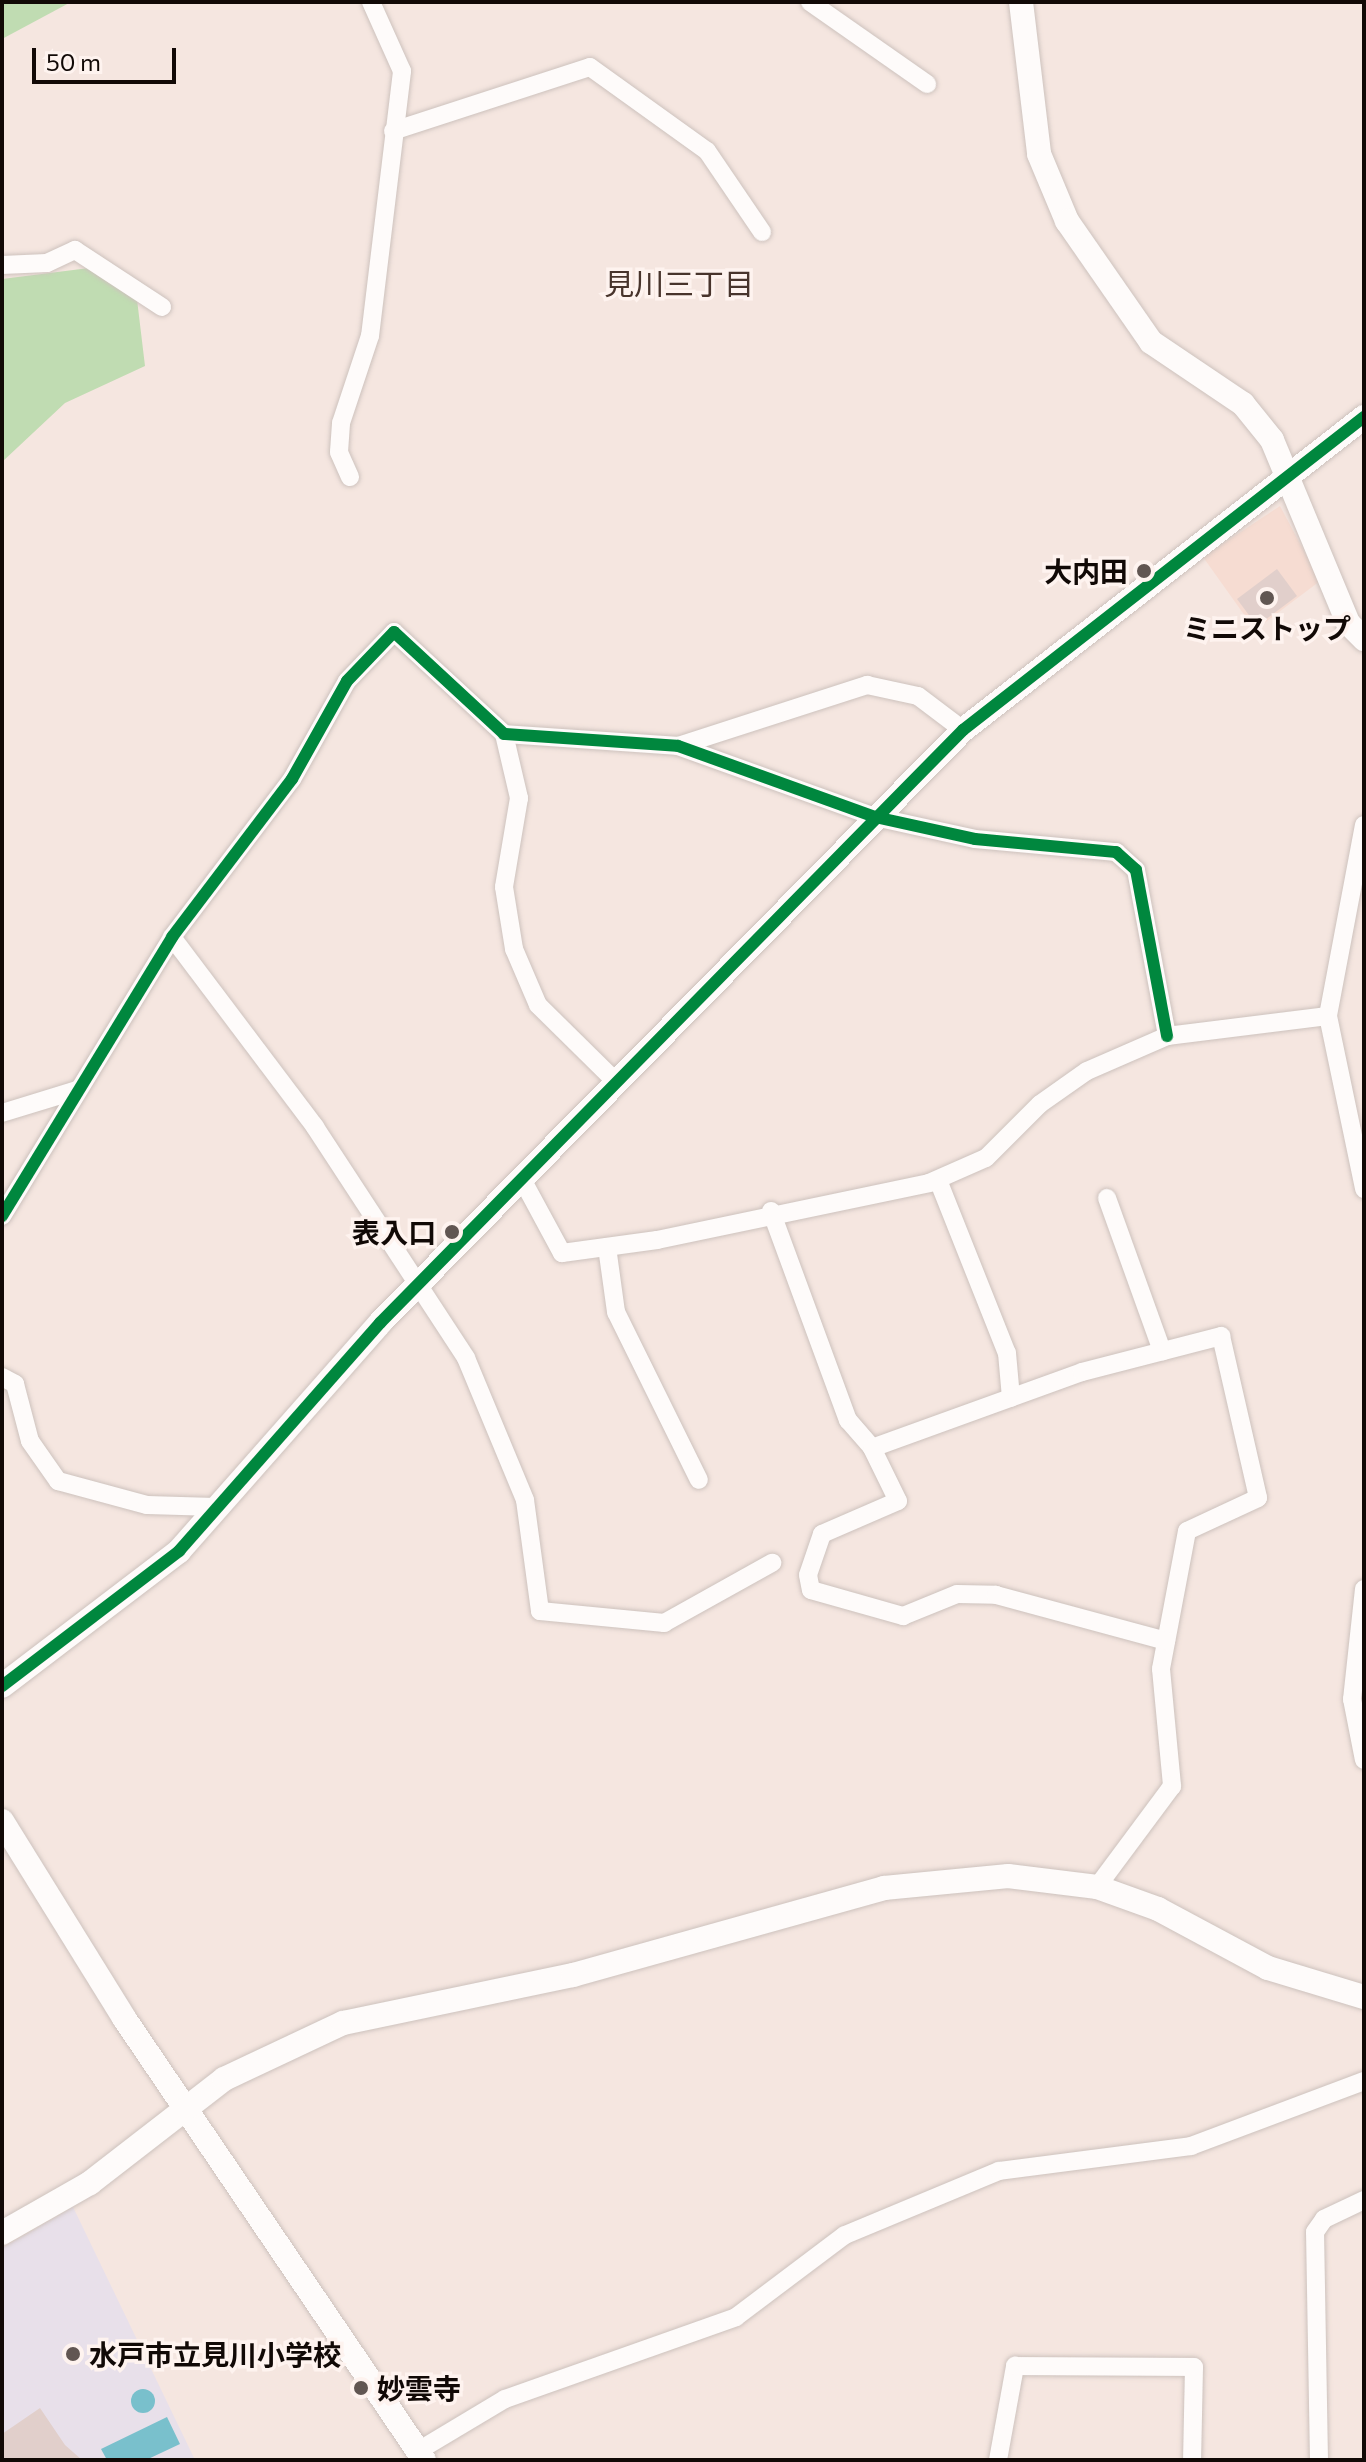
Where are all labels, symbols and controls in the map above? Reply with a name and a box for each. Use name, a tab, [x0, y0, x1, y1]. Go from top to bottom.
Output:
scale bar	[36, 32, 180, 82]
text: 50 m	[46, 47, 101, 76]
district label: 見川三丁目	[604, 265, 754, 301]
place label: 大内田	[1044, 554, 1128, 588]
marker: 大内田	[1135, 562, 1153, 580]
marker: ミニストップ	[1258, 589, 1276, 607]
place label: ミニストップ	[1183, 611, 1351, 645]
place label: 表入口	[352, 1215, 436, 1249]
marker: 表入口	[443, 1223, 461, 1241]
place label: 水戸市立見川小学校	[89, 2337, 341, 2371]
marker: 水戸市立見川小学校	[64, 2345, 82, 2363]
place label: 妙雲寺	[377, 2371, 461, 2405]
marker: 妙雲寺	[352, 2379, 370, 2397]

